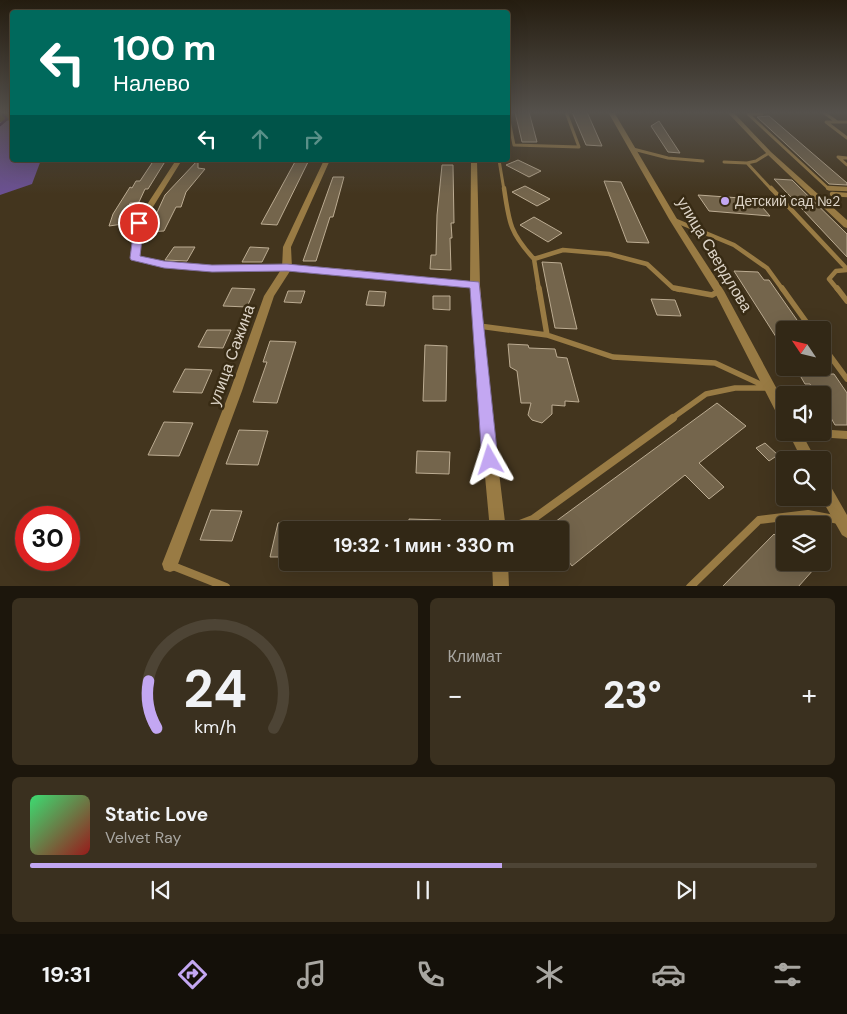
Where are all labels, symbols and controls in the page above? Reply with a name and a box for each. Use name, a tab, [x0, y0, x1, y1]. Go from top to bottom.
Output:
text: 100 m	[113, 25, 216, 71]
icon: left	[30, 30, 95, 95]
text: Налево	[113, 69, 190, 98]
icon: left	[193, 125, 221, 153]
icon: ahead	[246, 125, 274, 153]
icon: right	[299, 125, 327, 153]
place label: Детский сад №2	[735, 192, 840, 210]
street label: улица Свердлова	[672, 193, 757, 316]
marker: Детский сад №2	[719, 195, 731, 207]
pin	[118, 202, 160, 244]
icon: arrive	[125, 209, 153, 237]
street label: улица Сажина	[203, 302, 260, 409]
north arrow	[776, 321, 831, 376]
map controls	[776, 321, 831, 571]
button: sound	[776, 386, 831, 441]
position arrow	[463, 433, 515, 485]
button: search	[776, 451, 831, 506]
speed limit sign: 30	[15, 506, 80, 571]
button: layers	[776, 516, 831, 571]
text: 19:32 · 1 мин · 330 m	[334, 533, 514, 558]
text: Климат	[448, 646, 502, 667]
text: 24	[183, 655, 246, 723]
text: 23°	[603, 670, 662, 720]
text: −	[448, 677, 463, 714]
text: +	[802, 677, 817, 714]
text: km/h	[194, 715, 236, 739]
text: Static Love	[105, 802, 208, 827]
text: Velvet Ray	[105, 827, 181, 848]
icon: previous	[147, 876, 175, 904]
icon: pause	[409, 876, 437, 904]
icon: next	[672, 876, 700, 904]
icon: directions	[175, 957, 210, 992]
icon: music	[294, 957, 329, 992]
icon: phone	[413, 957, 448, 992]
icon: climate	[532, 957, 567, 992]
icon: car	[651, 957, 686, 992]
icon: filters	[770, 957, 805, 992]
text: 19:31	[42, 960, 91, 989]

